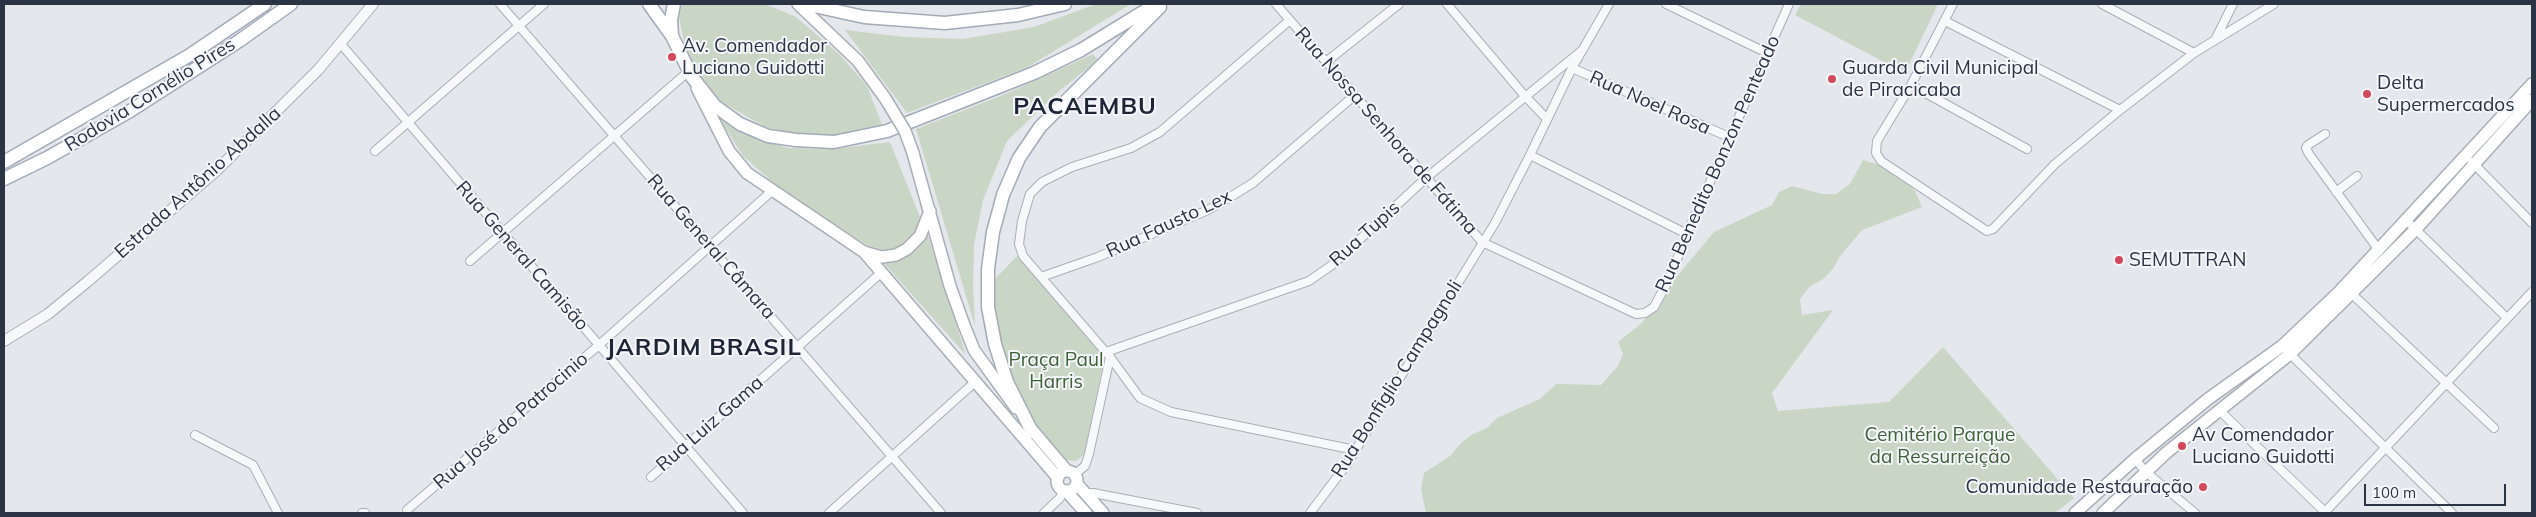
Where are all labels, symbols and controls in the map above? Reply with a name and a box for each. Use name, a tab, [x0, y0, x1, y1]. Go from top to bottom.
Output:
street label: Rua Nossa Senhora de Fátima	[1290, 23, 1482, 239]
street label: Rua Benedito Bonzon Penteado	[1651, 32, 1785, 296]
street label: Rodovia Cornélio Pires	[61, 33, 239, 157]
place label: Av. Comendador Luciano Guidotti	[682, 35, 827, 79]
marker: Av. Comendador Luciano Guidotti	[666, 51, 678, 63]
place label: Guarda Civil Municipal de Piracicaba	[1842, 57, 2039, 101]
street label: Rua Noel Rosa	[1586, 66, 1714, 140]
place label: Delta Supermercados	[2377, 72, 2515, 116]
marker: Guarda Civil Municipal de Piracicaba	[1826, 73, 1838, 85]
marker: Delta Supermercados	[2361, 88, 2373, 100]
district label: PACAEMBU	[1012, 93, 1158, 121]
street label: Estrada Antônio Abdalla	[110, 102, 286, 264]
street label: Rua General Câmara	[642, 170, 780, 324]
street label: Rua General Camisão	[451, 177, 593, 335]
street label: Rua Fausto Lex	[1103, 185, 1235, 263]
street label: Rua Tupis	[1325, 196, 1405, 272]
place label: SEMUTTRAN	[2129, 249, 2246, 271]
marker: SEMUTTRAN	[2113, 254, 2125, 266]
street label: Rua Bonfiglio Campagnoli	[1327, 276, 1467, 482]
district label: JARDIM BRASIL	[605, 334, 803, 362]
street label: Rua José do Patrocinio	[429, 348, 593, 494]
park label: Praça Paul Harris	[1009, 349, 1103, 393]
street label: Rua Luiz Gama	[652, 371, 768, 477]
park label: Cemitério Parque da Ressurreição	[1865, 424, 2015, 468]
place label: Av Comendador Luciano Guidotti	[2192, 424, 2334, 468]
marker: Av Comendador Luciano Guidotti	[2176, 440, 2188, 452]
scale bar	[2366, 474, 2508, 506]
place label: Comunidade Restauração	[1966, 476, 2193, 498]
marker: Comunidade Restauração	[2197, 481, 2209, 493]
text: 100 m	[2372, 483, 2416, 502]

